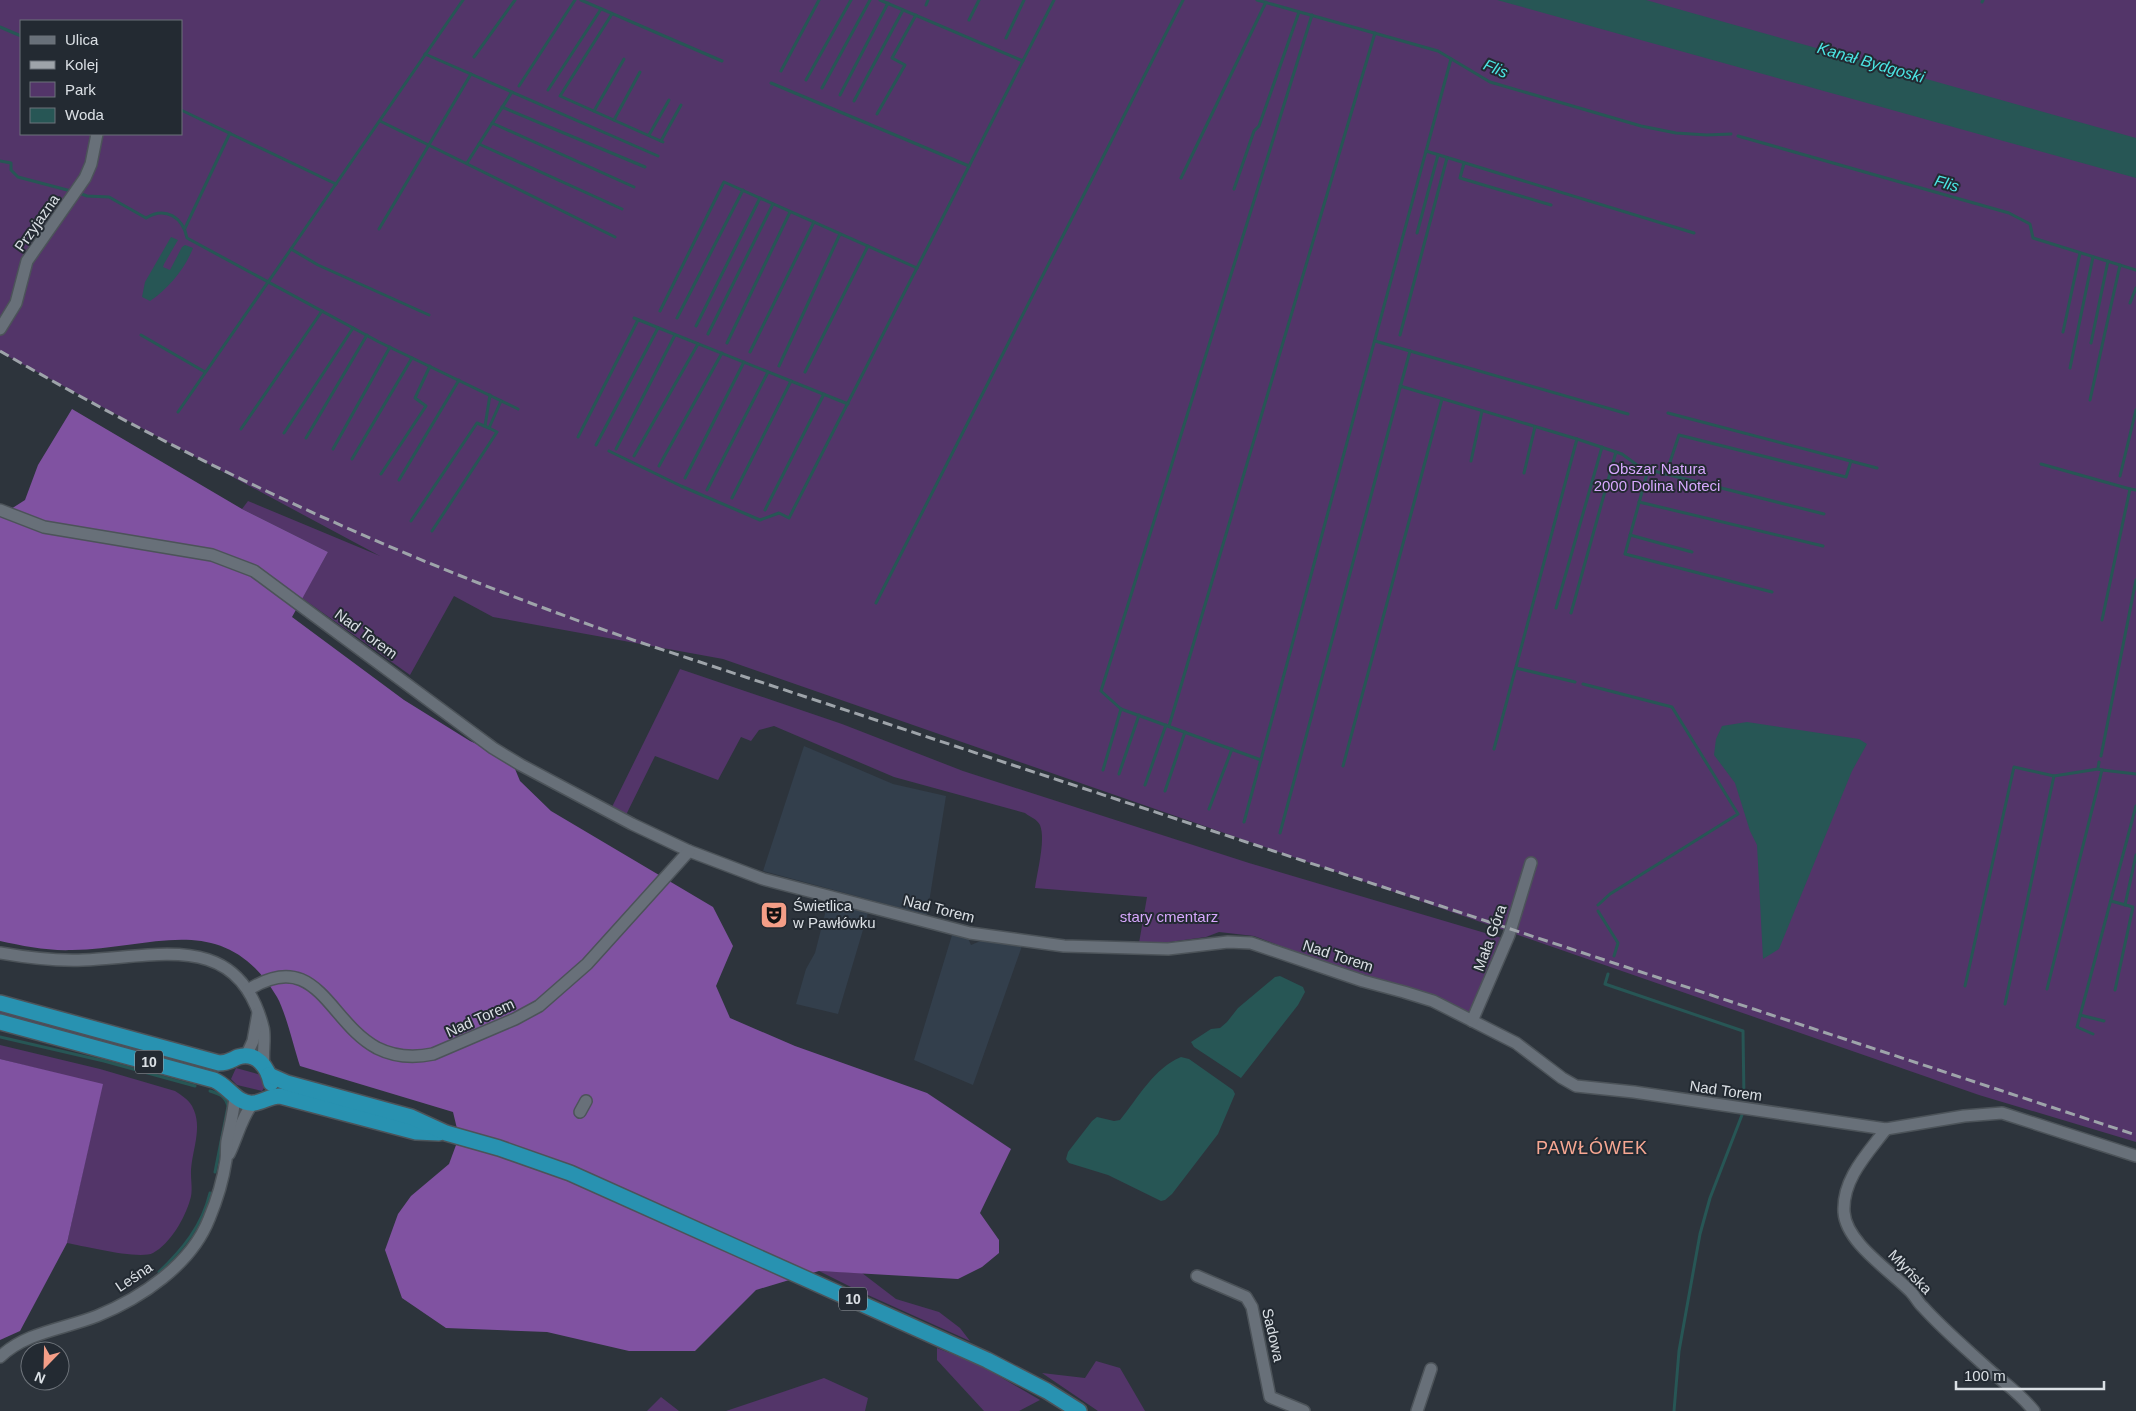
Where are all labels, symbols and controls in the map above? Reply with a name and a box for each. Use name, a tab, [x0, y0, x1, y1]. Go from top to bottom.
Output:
legend	[20, 20, 182, 135]
text: Ulica	[65, 31, 99, 48]
water label: Kanał Bydgoski	[1816, 39, 1927, 86]
text: Kolej	[65, 56, 98, 73]
water label: Flis	[1481, 56, 1511, 81]
text: Park	[65, 81, 96, 98]
text: Woda	[65, 106, 105, 123]
water label: Flis	[1933, 172, 1961, 195]
street label: Przyjazna	[11, 190, 63, 255]
park label: Obszar Natura 2000 Dolina Noteci	[1594, 460, 1720, 494]
street label: Nad Torem	[332, 605, 401, 662]
street label: Nad Torem	[902, 891, 977, 926]
place label: Świetlica w Pawłówku	[792, 897, 876, 931]
theatre icon: Świetlica w Pawłówku	[759, 900, 789, 930]
street label: Mała Góra	[1470, 901, 1510, 974]
park label: stary cmentarz	[1120, 908, 1218, 925]
street label: Nad Torem	[1301, 936, 1376, 975]
street label: Nad Torem	[443, 995, 517, 1040]
road number: 10	[135, 1050, 163, 1074]
street label: Nad Torem	[1689, 1077, 1763, 1104]
district label: PAWŁÓWEK	[1536, 1137, 1648, 1158]
street label: Młyńska	[1885, 1246, 1936, 1298]
street label: Leśna	[112, 1258, 156, 1295]
road number: 10	[839, 1288, 867, 1310]
street label: Sadowa	[1259, 1307, 1288, 1364]
north arrow	[20, 1341, 70, 1391]
scale bar	[1956, 1358, 2104, 1390]
text: 100 m	[1964, 1367, 2006, 1384]
text: N	[32, 1369, 48, 1387]

